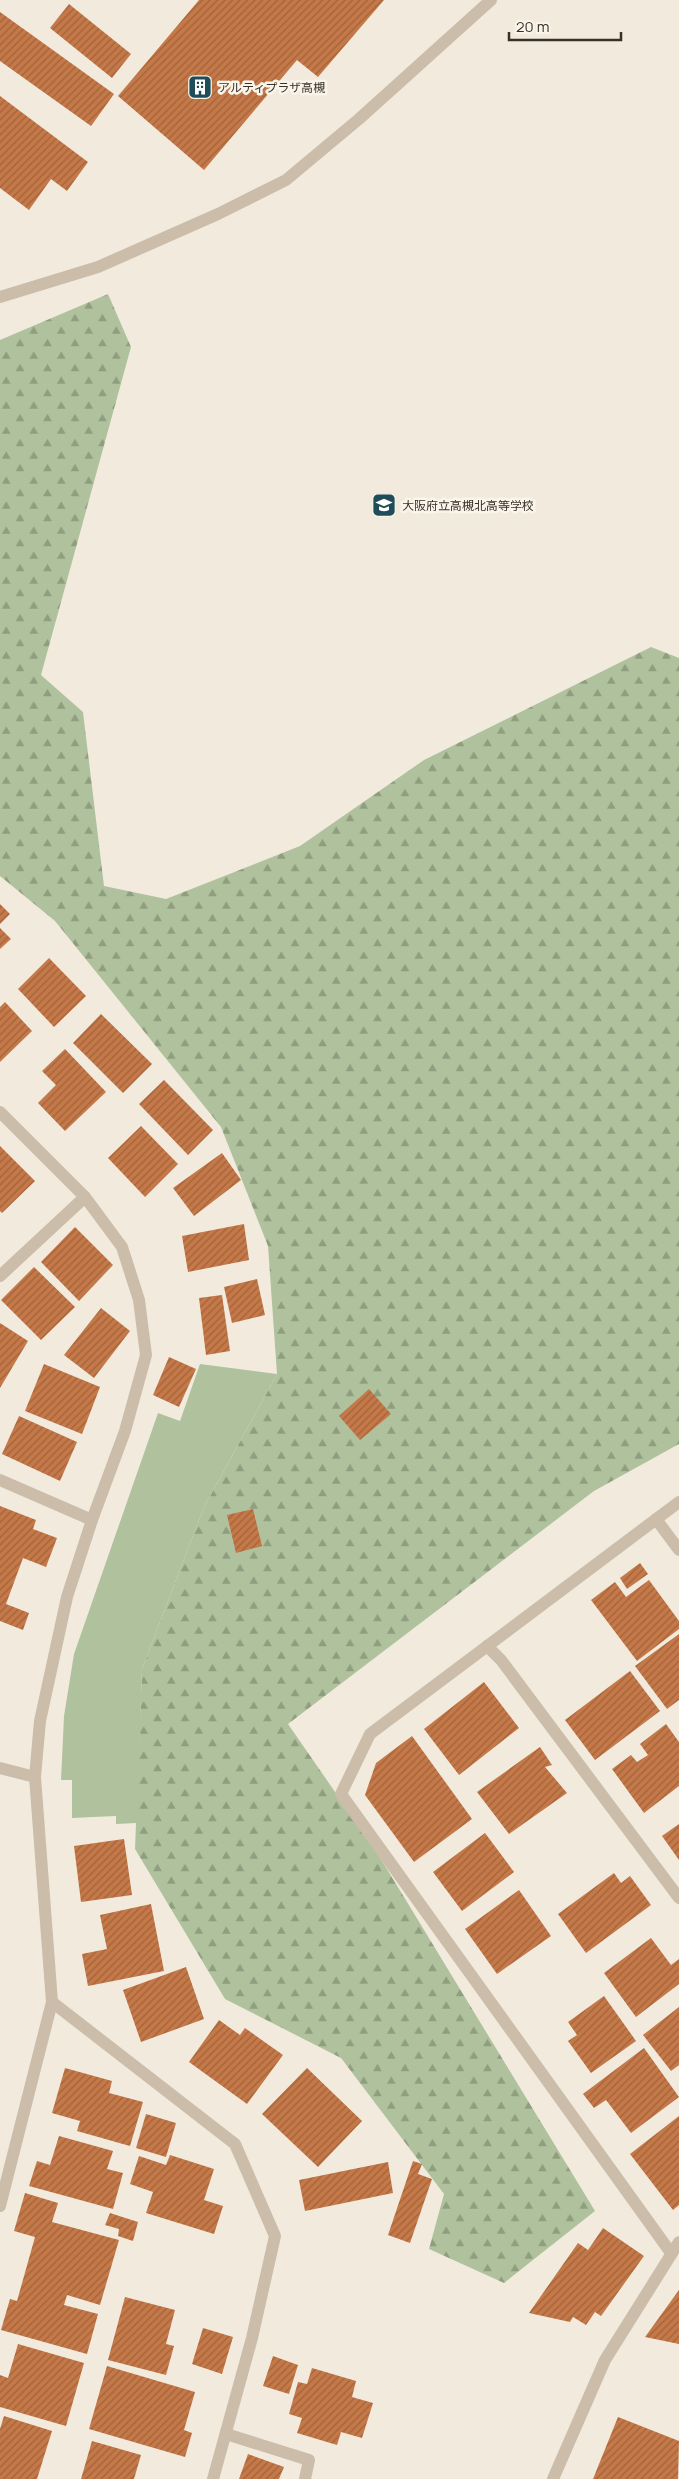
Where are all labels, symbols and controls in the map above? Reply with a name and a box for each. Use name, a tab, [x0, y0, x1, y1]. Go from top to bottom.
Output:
scale bar	[509, 10, 622, 42]
text: 20 m	[516, 16, 549, 37]
building icon: アルティプラザ高槻	[187, 74, 213, 100]
place label: アルティプラザ高槻	[218, 79, 325, 96]
school or university icon: 大阪府立高槻北高等学校	[371, 492, 397, 518]
place label: 大阪府立高槻北高等学校	[402, 497, 534, 514]

